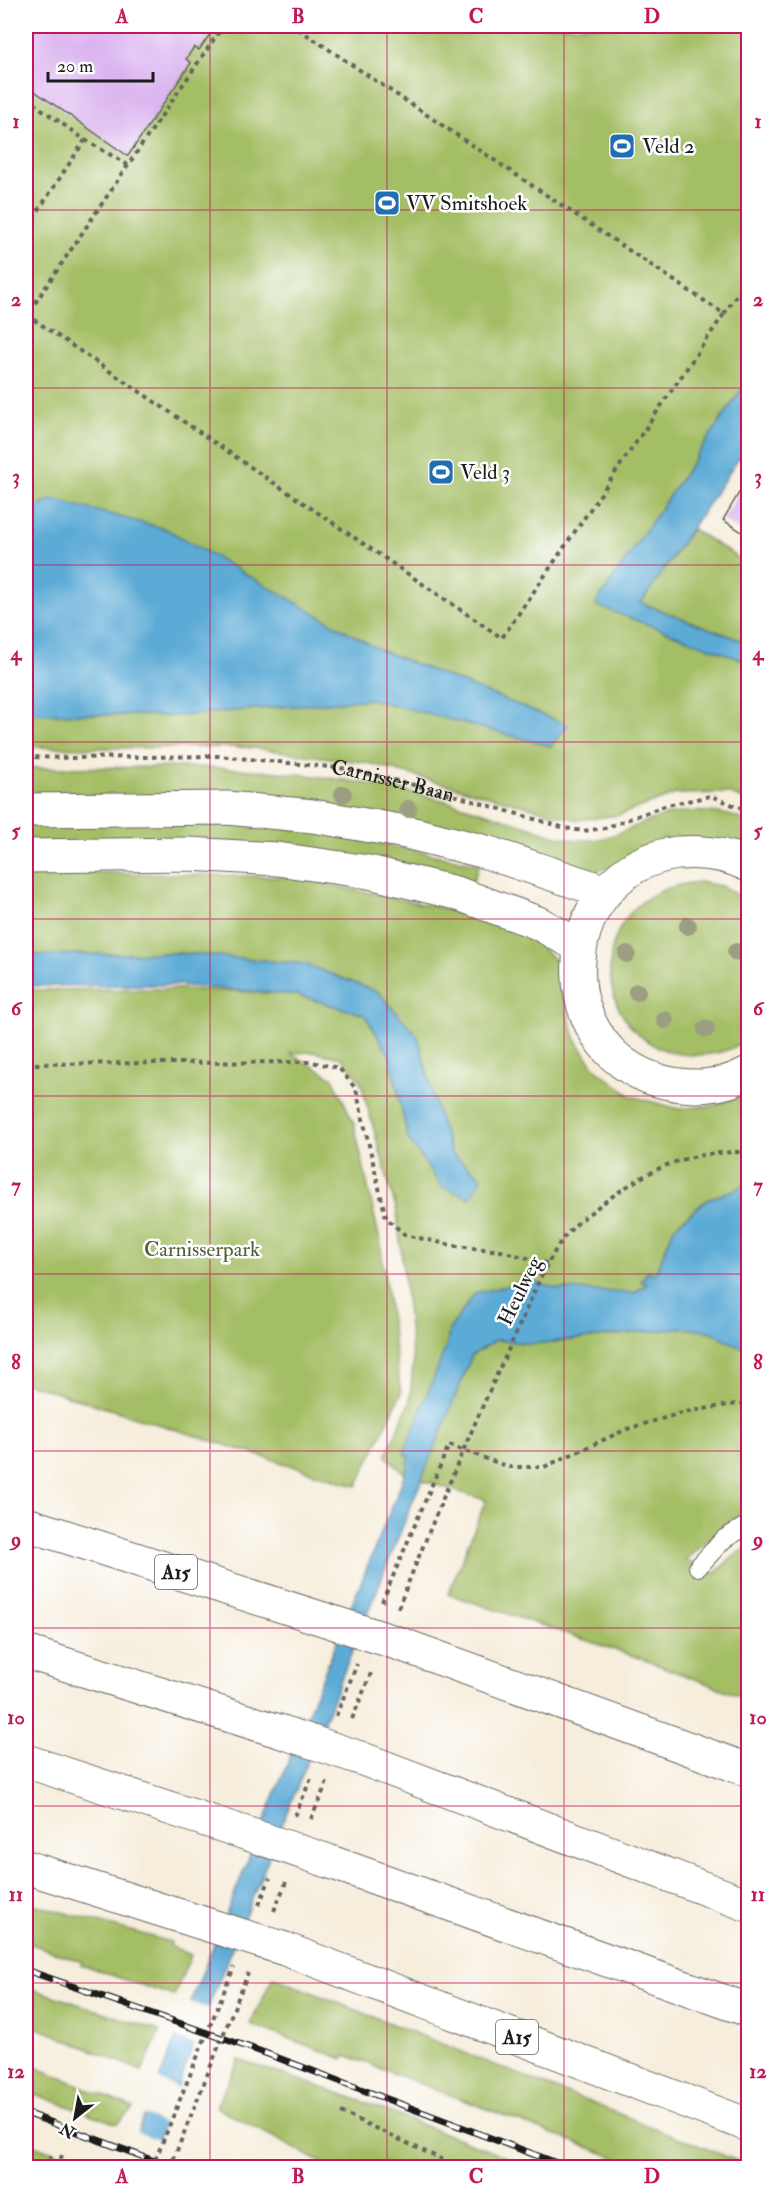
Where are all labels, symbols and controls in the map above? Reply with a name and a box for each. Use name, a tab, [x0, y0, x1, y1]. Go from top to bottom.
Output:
text: A	[115, 4, 129, 29]
text: B	[291, 4, 305, 29]
text: C	[469, 4, 483, 29]
text: D	[644, 4, 660, 29]
scale bar	[48, 45, 153, 83]
text: 20 m	[57, 55, 93, 78]
text: 1	[12, 109, 20, 134]
text: 1	[754, 109, 762, 134]
sports icon: Veld 2	[607, 131, 637, 161]
place label: Veld 2	[642, 133, 695, 160]
sports icon: VV Smitshoek	[372, 188, 402, 218]
place label: VV Smitshoek	[406, 190, 527, 217]
text: 2	[11, 287, 21, 312]
text: 2	[753, 287, 763, 312]
sports icon: Veld 3	[426, 457, 456, 487]
place label: Veld 3	[460, 459, 510, 486]
text: 3	[12, 464, 20, 489]
text: 3	[754, 464, 762, 489]
text: 4	[10, 641, 23, 666]
text: 4	[752, 641, 765, 666]
street label: Carnisser Baan	[330, 754, 458, 808]
text: 5	[12, 818, 22, 843]
text: 5	[754, 818, 764, 843]
text: 6	[11, 996, 23, 1021]
text: 6	[753, 996, 765, 1021]
text: 7	[11, 1173, 21, 1198]
text: 7	[753, 1173, 763, 1198]
park label: Carnisserpark	[144, 1236, 260, 1263]
street label: Heulweg	[492, 1251, 549, 1330]
text: 8	[11, 1350, 21, 1375]
text: 8	[753, 1350, 763, 1375]
text: 9	[9, 1527, 21, 1552]
text: 9	[751, 1527, 763, 1552]
road number: A15	[155, 1555, 197, 1589]
text: 10	[7, 1705, 25, 1730]
text: 10	[749, 1705, 767, 1730]
text: 11	[9, 1882, 23, 1907]
text: 11	[751, 1882, 765, 1907]
road number: A15	[496, 2020, 538, 2054]
text: 12	[7, 2059, 25, 2084]
text: 12	[749, 2059, 767, 2084]
north arrow	[45, 2088, 105, 2148]
text: N	[56, 2117, 80, 2143]
text: A	[115, 2164, 129, 2189]
text: B	[291, 2164, 305, 2189]
text: C	[469, 2164, 483, 2189]
text: D	[644, 2164, 660, 2189]

